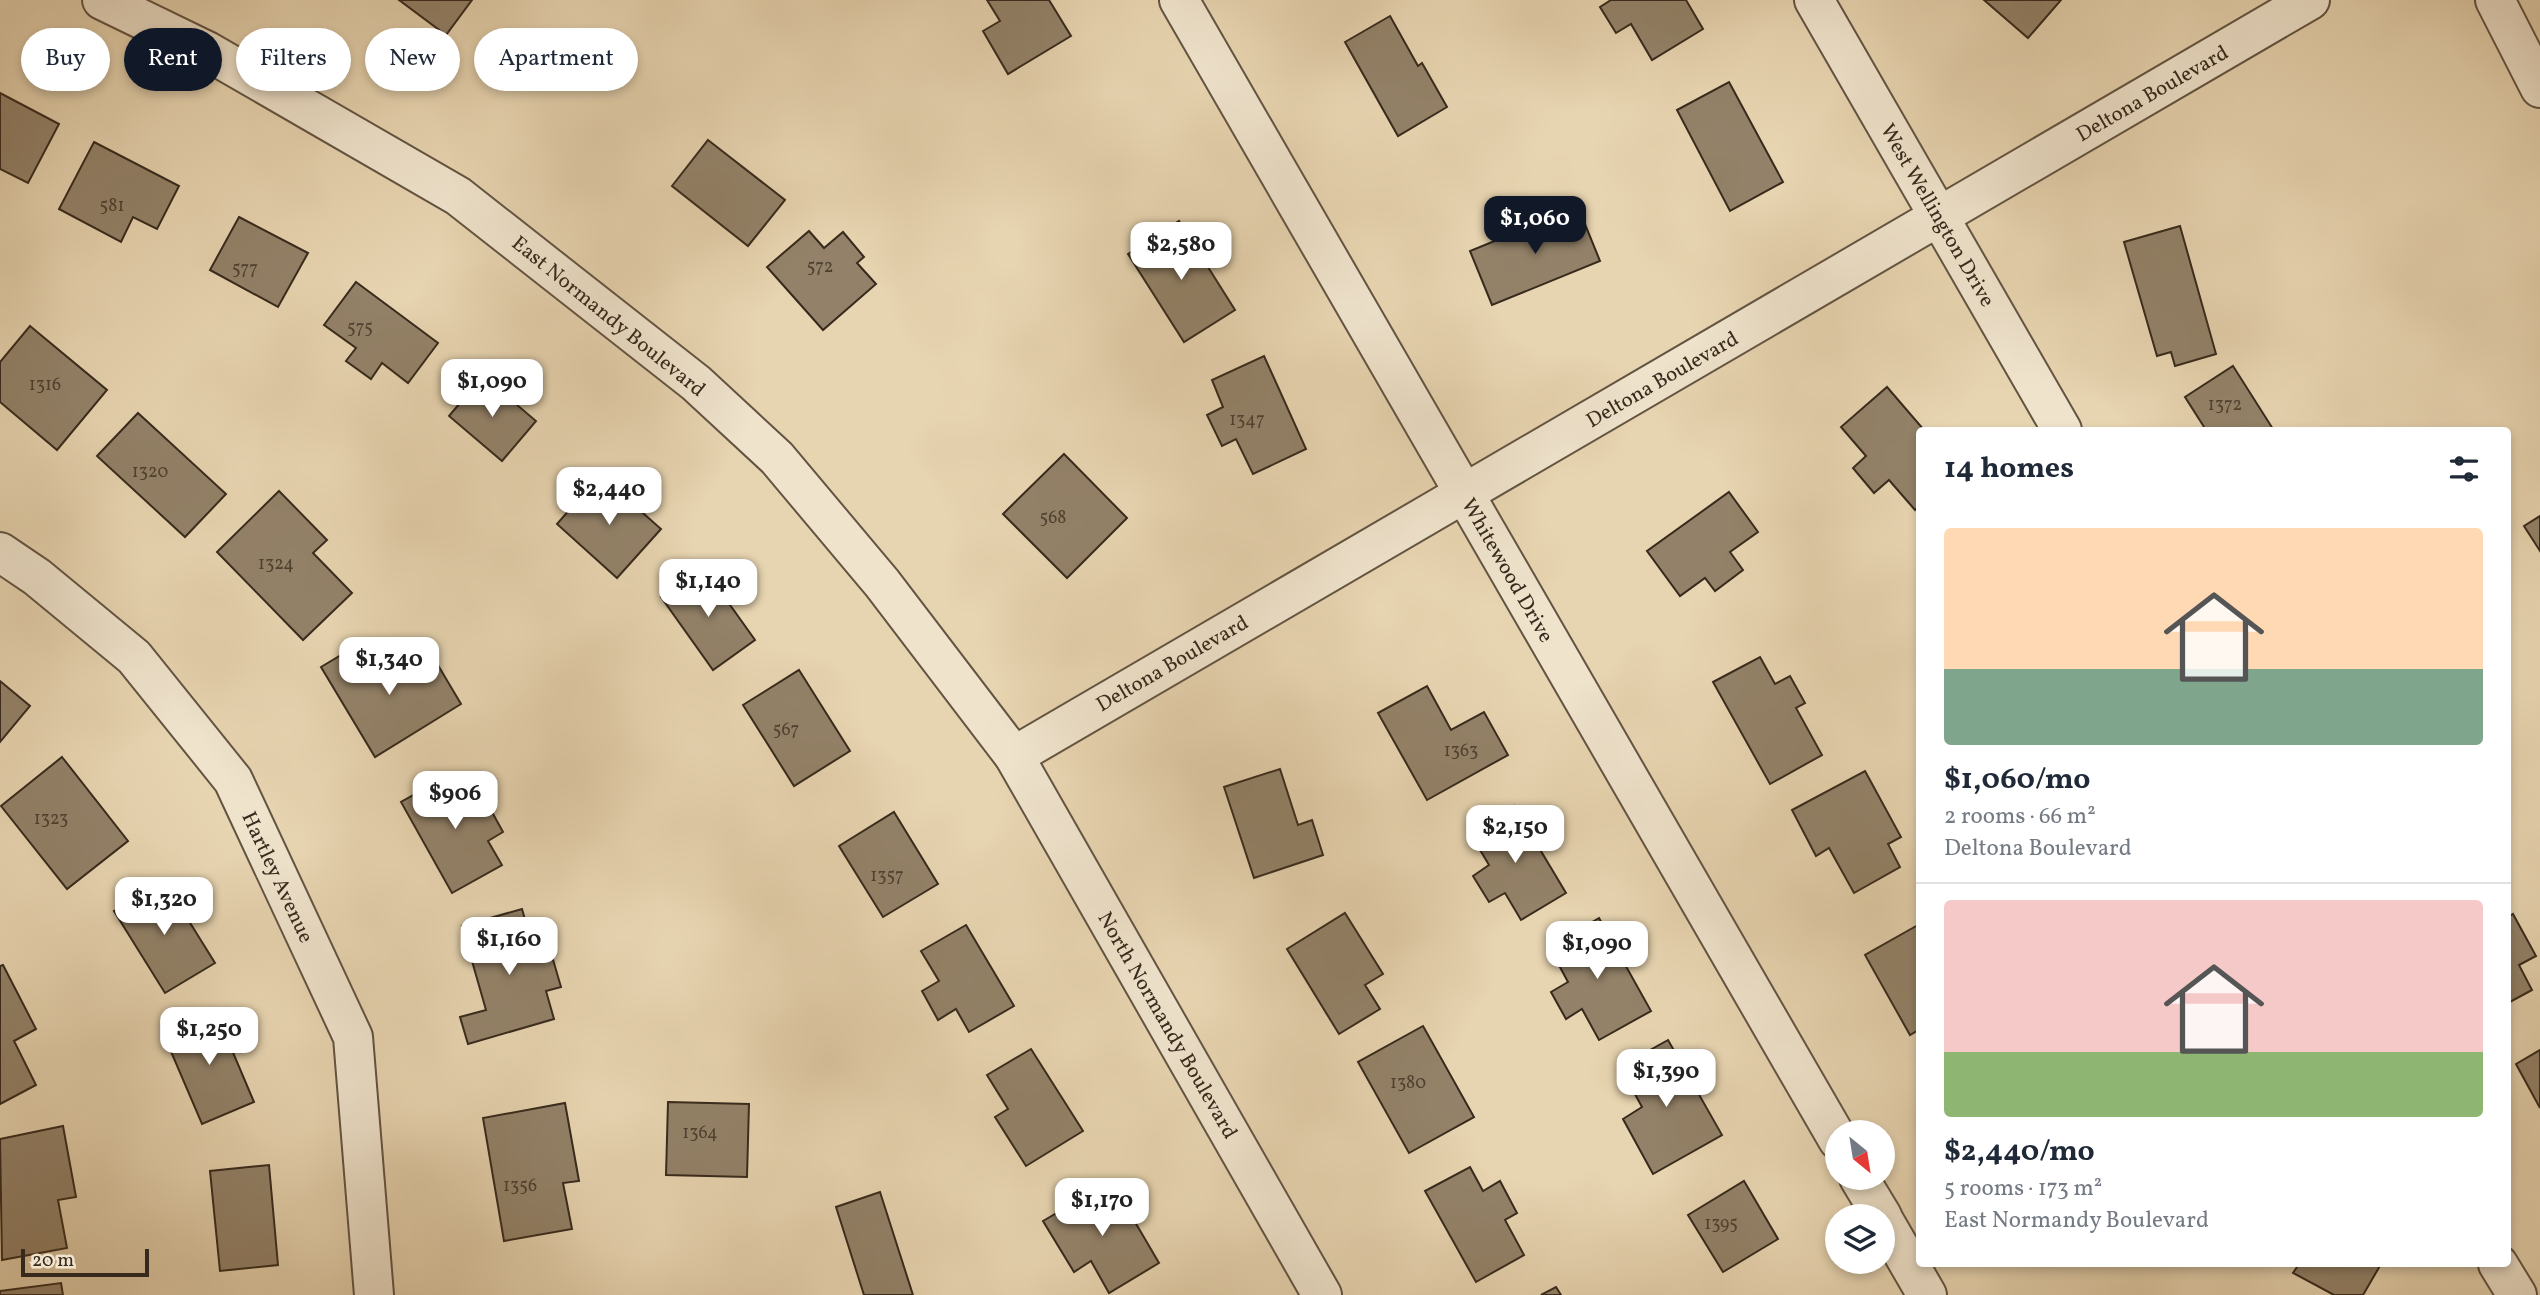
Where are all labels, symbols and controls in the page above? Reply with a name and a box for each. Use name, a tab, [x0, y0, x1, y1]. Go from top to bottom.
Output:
chip: Buy	[21, 28, 110, 91]
chip: Rent	[124, 28, 222, 91]
chip: Filters	[236, 28, 351, 91]
chip: New	[365, 28, 460, 91]
chip: Apartment	[474, 28, 638, 91]
street label: Deltona Boulevard	[2071, 39, 2234, 150]
street label: West Wellington Drive	[1872, 119, 2001, 313]
house number: 581	[100, 194, 124, 219]
pin: $1,060	[1478, 196, 1592, 256]
text: $1,060	[1500, 203, 1570, 235]
pin: $2,580	[1124, 222, 1238, 282]
text: $2,580	[1147, 229, 1216, 261]
street label: East Normandy Boulevard	[505, 230, 711, 405]
house number: 572	[807, 255, 833, 280]
house number: 577	[232, 257, 258, 282]
house number: 575	[347, 316, 373, 341]
street label: Deltona Boulevard	[1581, 325, 1744, 436]
pin: $1,090	[435, 360, 549, 419]
text: $1,090	[457, 366, 527, 398]
house number: 1316	[29, 373, 61, 398]
house number: 1372	[2208, 393, 2242, 418]
house number: 1347	[1229, 408, 1265, 433]
text: 14 homes	[1944, 448, 2074, 490]
icon: filters	[2445, 450, 2483, 488]
house number: 1320	[132, 460, 168, 485]
pin: $2,440	[552, 468, 666, 527]
text: $2,440	[572, 474, 646, 506]
street label: Whitewood Drive	[1454, 493, 1560, 648]
house number: 568	[1040, 506, 1066, 531]
house number: 1324	[258, 552, 294, 577]
pin: $1,140	[651, 560, 765, 619]
text: $1,140	[675, 566, 741, 598]
icon: home	[2151, 574, 2277, 700]
street label: Deltona Boulevard	[1091, 609, 1254, 720]
pin: $1,340	[332, 638, 446, 697]
text: $1,340	[355, 644, 423, 676]
house number: 567	[773, 718, 799, 743]
house number: 1363	[1444, 739, 1478, 764]
text: $1,060/mo	[1944, 759, 2091, 801]
pin: $906	[414, 772, 496, 831]
text: $906	[429, 778, 481, 810]
text: 2 rooms · 66 m²	[1944, 801, 2096, 833]
pin: $2,150	[1458, 806, 1572, 865]
house number: 1323	[34, 807, 68, 832]
street label: Hartley Avenue	[233, 807, 320, 948]
text: $2,150	[1482, 812, 1548, 844]
text: Deltona Boulevard	[1944, 833, 2132, 865]
house number: 1357	[870, 864, 904, 889]
pin: $1,320	[107, 878, 221, 937]
text: $1,320	[131, 884, 197, 916]
street label: North Normandy Boulevard	[1090, 907, 1244, 1145]
pin: $1,160	[452, 918, 566, 977]
pin: $1,090	[1540, 922, 1654, 981]
text: $1,160	[477, 924, 541, 956]
text: $1,090	[1562, 928, 1632, 960]
icon: home	[2151, 946, 2277, 1072]
pin: $1,250	[152, 1007, 266, 1067]
text: $1,250	[176, 1014, 242, 1046]
pin: $1,390	[1609, 1050, 1723, 1109]
text: $1,390	[1633, 1056, 1699, 1088]
house number: 1380	[1390, 1071, 1426, 1096]
north arrow	[1825, 1120, 1895, 1190]
map controls	[1825, 1120, 1895, 1274]
house number: 1364	[682, 1121, 718, 1146]
text: $2,440/mo	[1944, 1131, 2095, 1173]
text: 5 rooms · 173 m²	[1944, 1173, 2102, 1205]
house number: 1356	[503, 1174, 537, 1199]
pin: $1,170	[1045, 1178, 1159, 1238]
text: $1,170	[1071, 1185, 1133, 1217]
button: layers	[1825, 1204, 1895, 1274]
text: East Normandy Boulevard	[1944, 1205, 2209, 1237]
house number: 1395	[1704, 1212, 1738, 1237]
scale bar	[21, 1246, 149, 1278]
text: 20 m	[32, 1248, 74, 1274]

